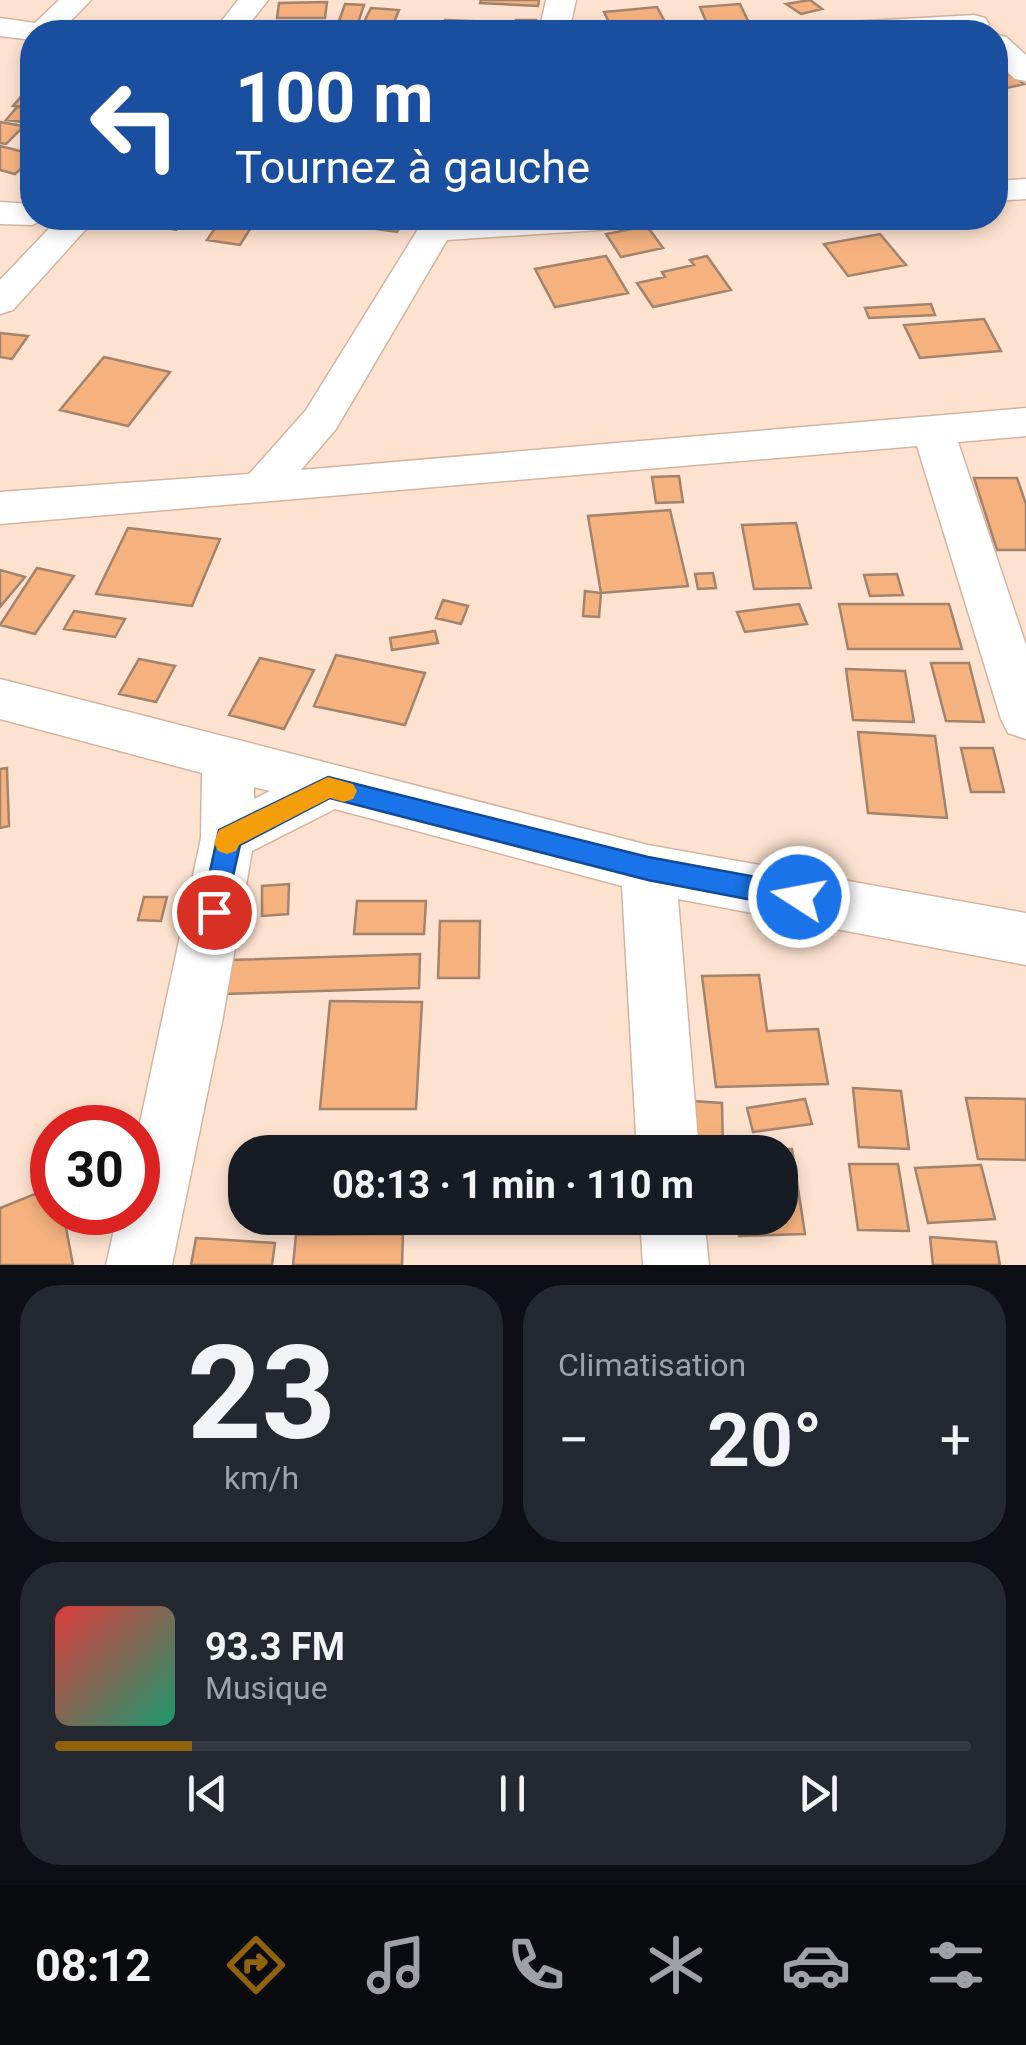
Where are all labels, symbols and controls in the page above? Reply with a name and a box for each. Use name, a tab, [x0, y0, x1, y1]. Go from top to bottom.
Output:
text: 100 m	[235, 57, 434, 139]
icon: left	[70, 60, 200, 190]
text: Tournez à gauche	[235, 141, 590, 194]
position arrow	[747, 845, 851, 949]
pin	[172, 870, 257, 955]
icon: arrive	[187, 885, 242, 940]
speed limit sign: 30	[30, 1105, 160, 1235]
text: 08:13 · 1 min · 110 m	[332, 1163, 694, 1207]
text: 23	[187, 1317, 336, 1470]
text: Climatisation	[558, 1346, 746, 1384]
text: 20°	[707, 1396, 822, 1484]
text: −	[558, 1408, 589, 1472]
text: +	[940, 1408, 971, 1472]
text: km/h	[224, 1459, 299, 1497]
text: 93.3 FM	[205, 1625, 345, 1669]
text: Musique	[205, 1669, 328, 1707]
icon: previous	[180, 1766, 235, 1821]
icon: pause	[485, 1766, 540, 1821]
icon: next	[791, 1766, 846, 1821]
icon: directions	[221, 1930, 291, 2000]
icon: music	[361, 1930, 431, 2000]
icon: phone	[501, 1930, 571, 2000]
icon: climate	[641, 1930, 711, 2000]
icon: car	[781, 1930, 851, 2000]
icon: filters	[921, 1930, 991, 2000]
text: 08:12	[35, 1939, 151, 1992]

